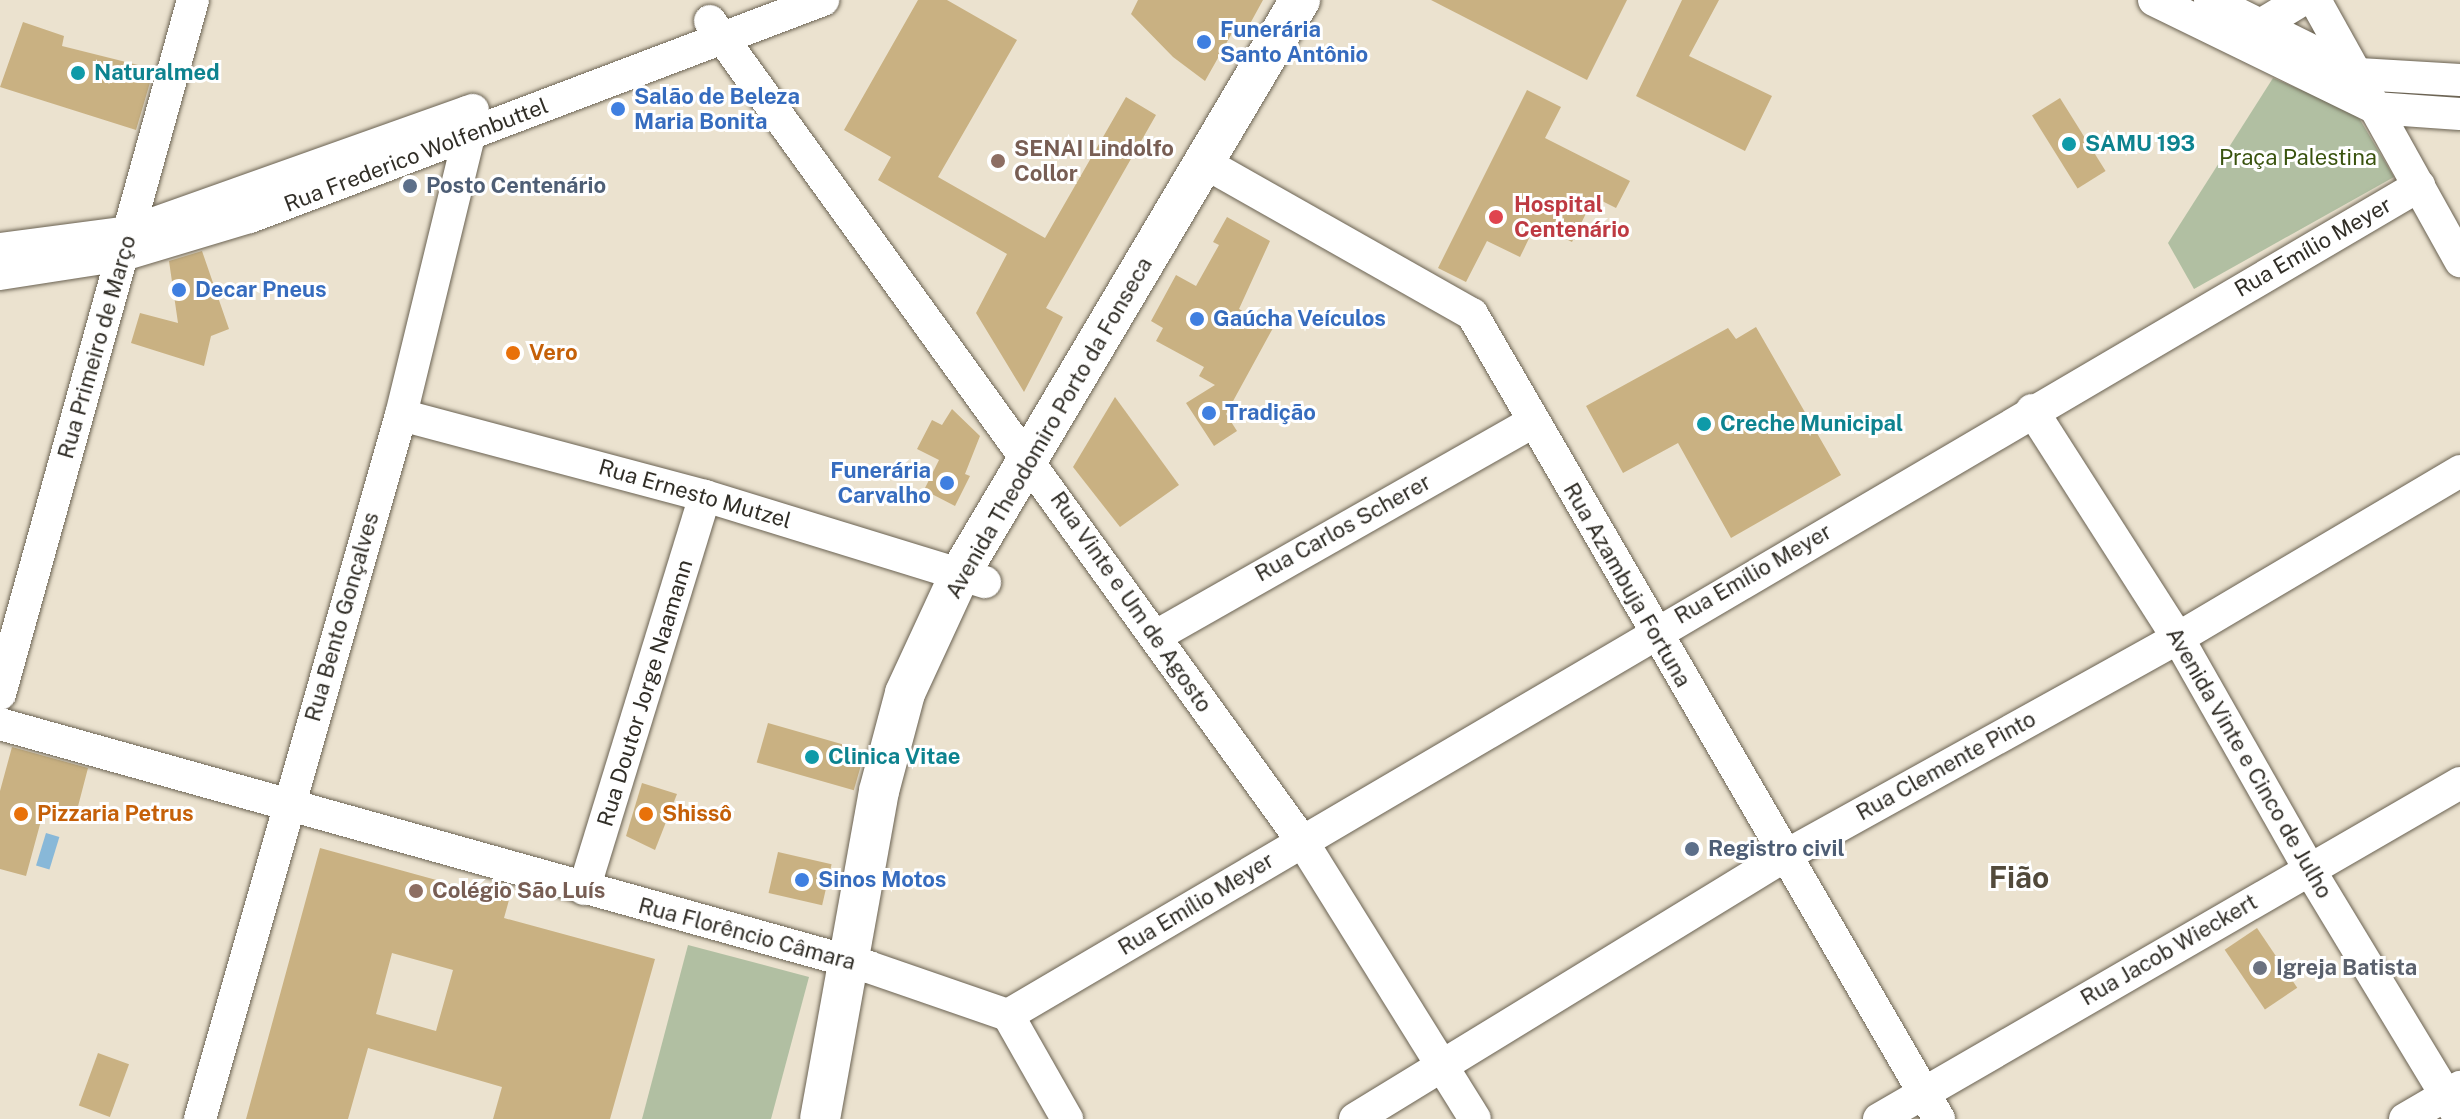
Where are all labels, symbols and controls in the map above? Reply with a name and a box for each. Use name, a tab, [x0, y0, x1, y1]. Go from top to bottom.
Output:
place label: Funerária Santo Antônio	[1220, 16, 1368, 68]
marker: Funerária Santo Antônio	[1195, 33, 1213, 51]
place label: Naturalmed	[94, 60, 220, 86]
marker: Naturalmed	[69, 64, 87, 82]
place label: Salão de Beleza Maria Bonita	[634, 83, 800, 134]
street label: Rua Frederico Wolfenbuttel	[280, 92, 552, 218]
marker: Salão de Beleza Maria Bonita	[609, 100, 627, 118]
place label: SAMU 193	[2085, 131, 2195, 157]
place label: SENAI Lindolfo Collor	[1014, 135, 1174, 186]
marker: SAMU 193	[2060, 135, 2078, 153]
park label: Praça Palestina	[2219, 145, 2377, 171]
marker: SENAI Lindolfo Collor	[989, 152, 1007, 170]
place label: Posto Centenário	[426, 173, 606, 199]
marker: Posto Centenário	[401, 177, 419, 195]
place label: Hospital Centenário	[1514, 191, 1630, 242]
street label: Rua Emílio Meyer	[2230, 191, 2396, 303]
marker: Hospital Centenário	[1485, 206, 1507, 228]
street label: Rua Primeiro de Março	[52, 232, 142, 462]
street label: Avenida Theodomiro Porto da Fonseca	[940, 253, 1158, 603]
place label: Decar Pneus	[195, 277, 327, 303]
marker: Decar Pneus	[170, 281, 188, 299]
place label: Gaúcha Veículos	[1213, 306, 1386, 332]
marker: Gaúcha Veículos	[1188, 310, 1206, 328]
place label: Vero	[529, 340, 578, 366]
marker: Vero	[504, 344, 522, 362]
place label: Tradição	[1225, 400, 1316, 426]
marker: Tradição	[1200, 404, 1218, 422]
place label: Creche Municipal	[1720, 411, 1903, 437]
marker: Creche Municipal	[1695, 415, 1713, 433]
street label: Rua Ernesto Mutzel	[596, 454, 794, 534]
place label: Funerária Carvalho	[830, 457, 931, 508]
street label: Rua Carlos Scherer	[1250, 469, 1436, 587]
marker: Funerária Carvalho	[938, 474, 956, 492]
street label: Rua Azambuja Fortuna	[1558, 478, 1696, 692]
street label: Rua Vinte e Um de Agosto	[1044, 486, 1218, 718]
street label: Rua Bento Gonçalves	[299, 509, 385, 725]
street label: Rua Emílio Meyer	[1670, 518, 1836, 630]
street label: Rua Doutor Jorge Naamann	[592, 556, 698, 830]
street label: Avenida Vinte e Cinco de Julho	[2160, 622, 2338, 904]
street label: Rua Clemente Pinto	[1852, 706, 2040, 826]
place label: Clinica Vitae	[828, 744, 961, 770]
marker: Clinica Vitae	[803, 748, 821, 766]
place label: Pizzaria Petrus	[37, 801, 194, 827]
place label: Shissô	[662, 801, 732, 827]
marker: Pizzaria Petrus	[12, 805, 30, 823]
marker: Shissô	[637, 805, 655, 823]
place label: Registro civil	[1708, 836, 1845, 862]
marker: Registro civil	[1683, 840, 1701, 858]
street label: Rua Emílio Meyer	[1113, 847, 1279, 961]
district label: Fião	[1989, 859, 2049, 895]
place label: Sinos Motos	[818, 867, 947, 893]
marker: Sinos Motos	[793, 871, 811, 889]
place label: Colégio São Luís	[432, 878, 606, 904]
marker: Colégio São Luís	[407, 882, 425, 900]
street label: Rua Jacob Wieckert	[2076, 888, 2262, 1012]
street label: Rua Florêncio Câmara	[635, 892, 859, 976]
place label: Igreja Batista	[2276, 955, 2417, 981]
marker: Igreja Batista	[2251, 959, 2269, 977]

